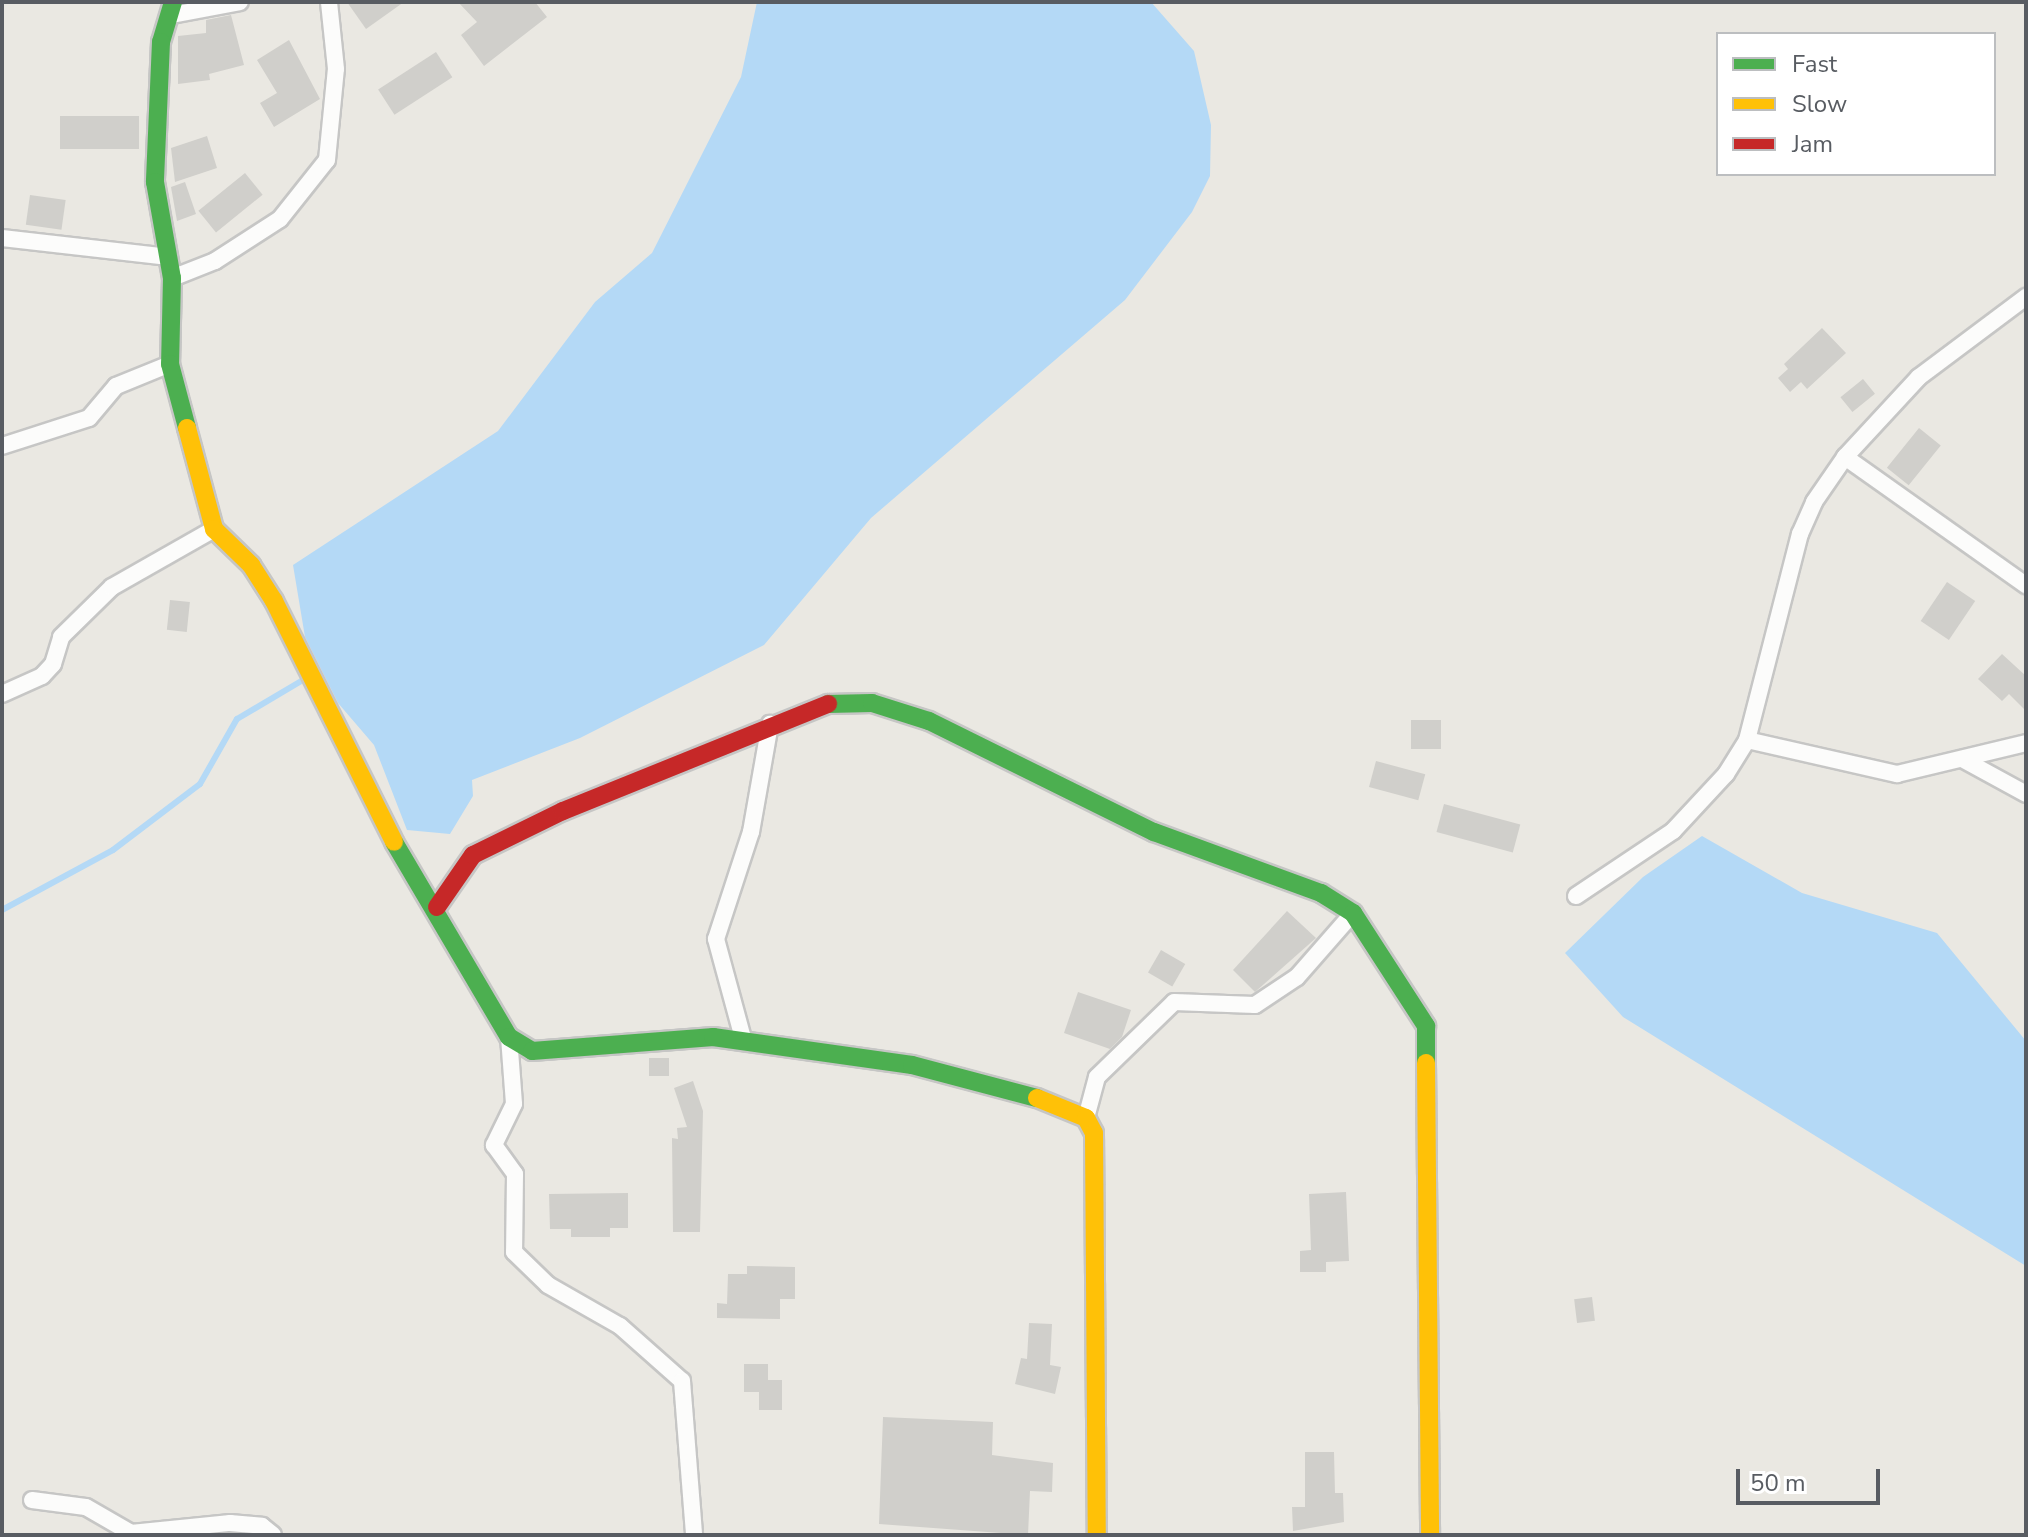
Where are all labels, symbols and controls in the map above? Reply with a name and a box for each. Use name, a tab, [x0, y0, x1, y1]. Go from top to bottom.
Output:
legend	[1716, 32, 1996, 176]
text: Fast	[1792, 48, 1837, 80]
text: Slow	[1792, 88, 1847, 120]
text: Jam	[1792, 128, 1833, 160]
scale bar	[1740, 1453, 1884, 1503]
text: 50 m	[1750, 1467, 1806, 1499]

